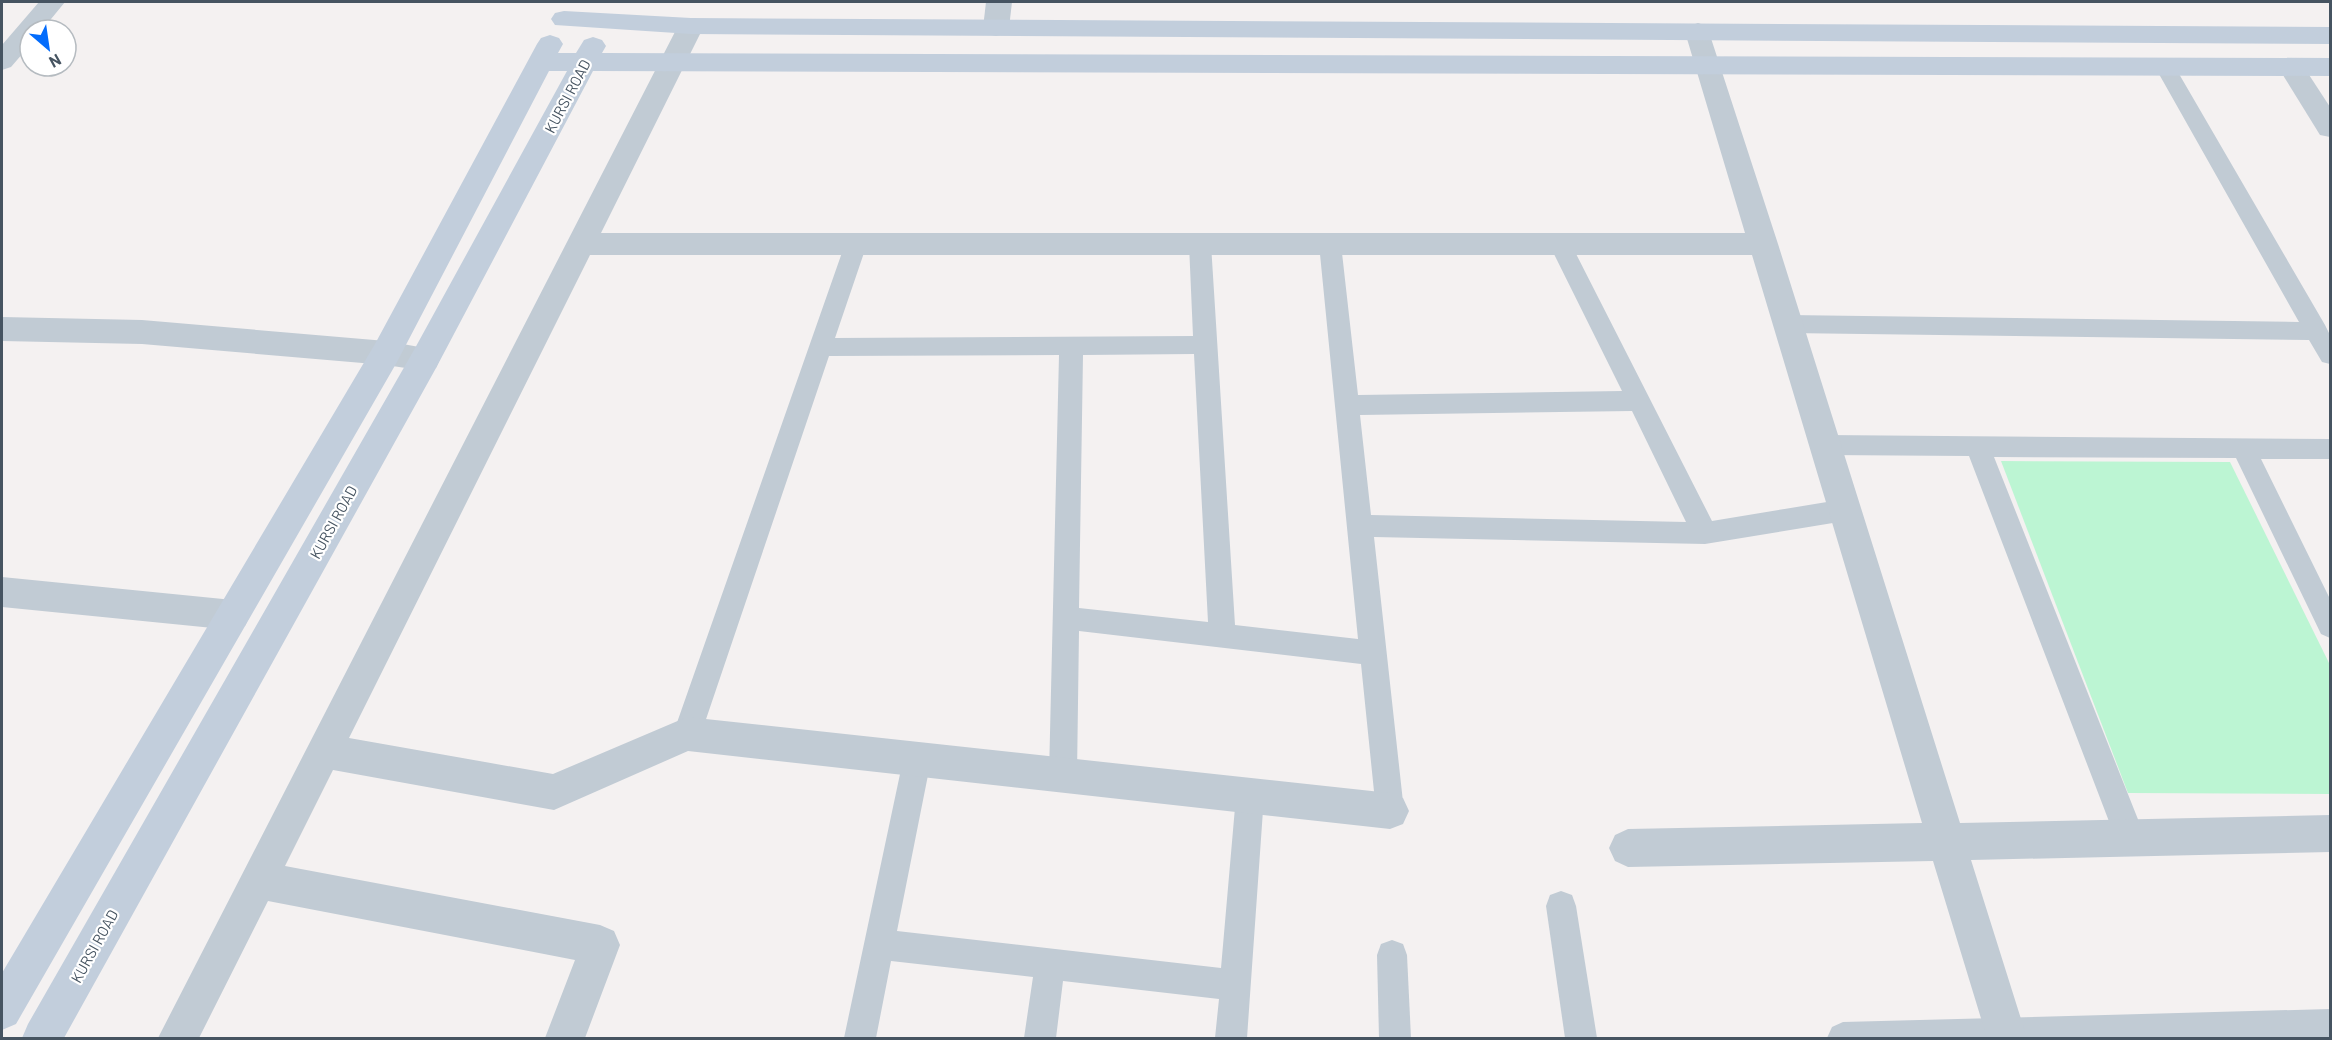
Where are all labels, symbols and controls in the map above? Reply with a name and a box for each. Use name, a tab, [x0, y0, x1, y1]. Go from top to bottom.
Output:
north arrow	[18, 18, 78, 78]
text: N	[46, 51, 65, 72]
street label: KURSI ROAD	[540, 56, 594, 136]
street label: KURSI ROAD	[306, 482, 360, 562]
street label: KURSI ROAD	[67, 906, 121, 986]

